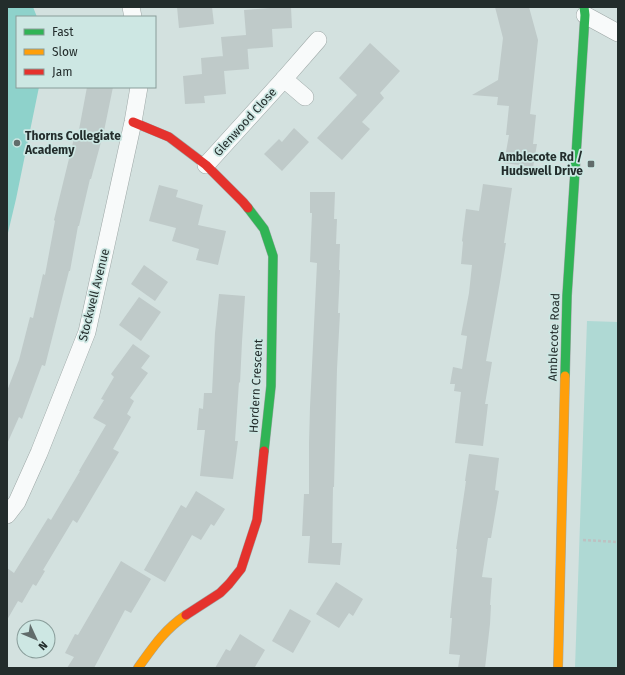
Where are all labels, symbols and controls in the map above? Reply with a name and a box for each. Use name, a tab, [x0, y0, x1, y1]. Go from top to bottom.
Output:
legend	[16, 16, 156, 88]
text: Fast	[52, 25, 74, 39]
text: Slow	[52, 45, 78, 59]
text: Jam	[52, 65, 72, 79]
street label: Glenwood Close	[211, 85, 279, 159]
place label: Thorns Collegiate Academy	[24, 129, 121, 157]
marker: Thorns Collegiate Academy	[12, 138, 22, 148]
place label: Amblecote Rd / Hudswell Drive	[498, 150, 583, 178]
marker: Amblecote Rd / Hudswell Drive	[586, 159, 596, 169]
street label: Stockwell Avenue	[76, 247, 112, 343]
street label: Amblecote Road	[545, 293, 563, 381]
street label: Hordern Crescent	[247, 338, 265, 433]
north arrow	[16, 619, 56, 659]
text: N	[36, 638, 50, 653]

